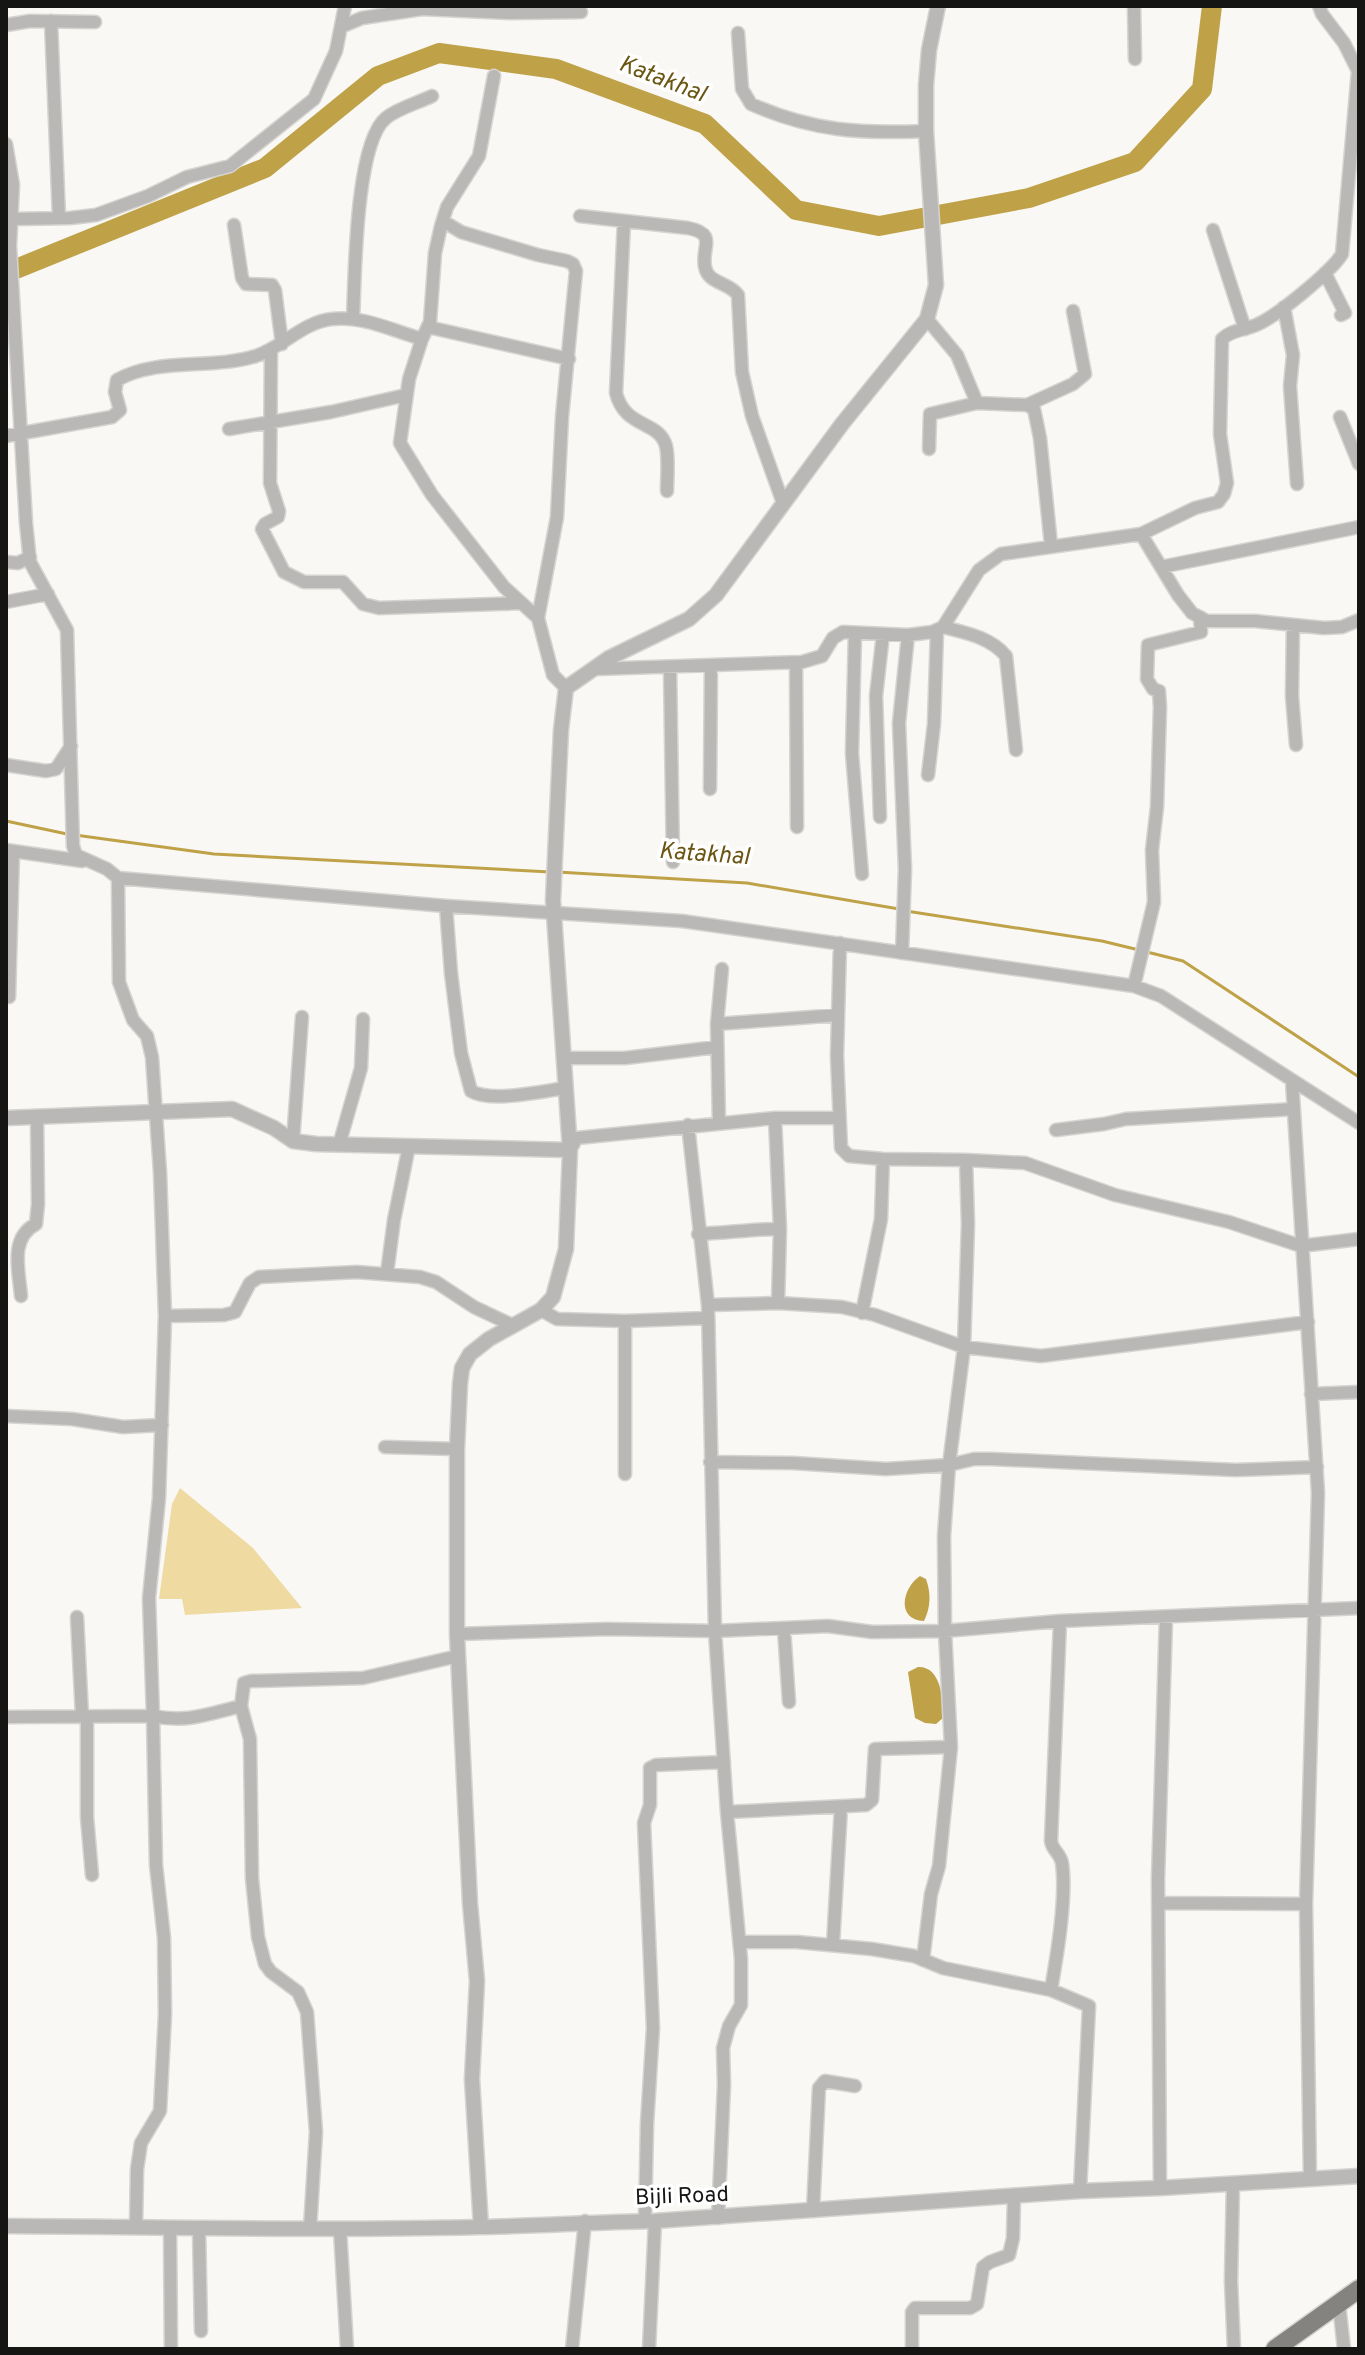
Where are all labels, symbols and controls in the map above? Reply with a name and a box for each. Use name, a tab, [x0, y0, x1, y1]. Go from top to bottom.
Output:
water label: Katakhal	[614, 50, 712, 111]
water label: Katakhal	[658, 837, 752, 873]
street label: Bijli Road	[635, 2182, 729, 2212]

